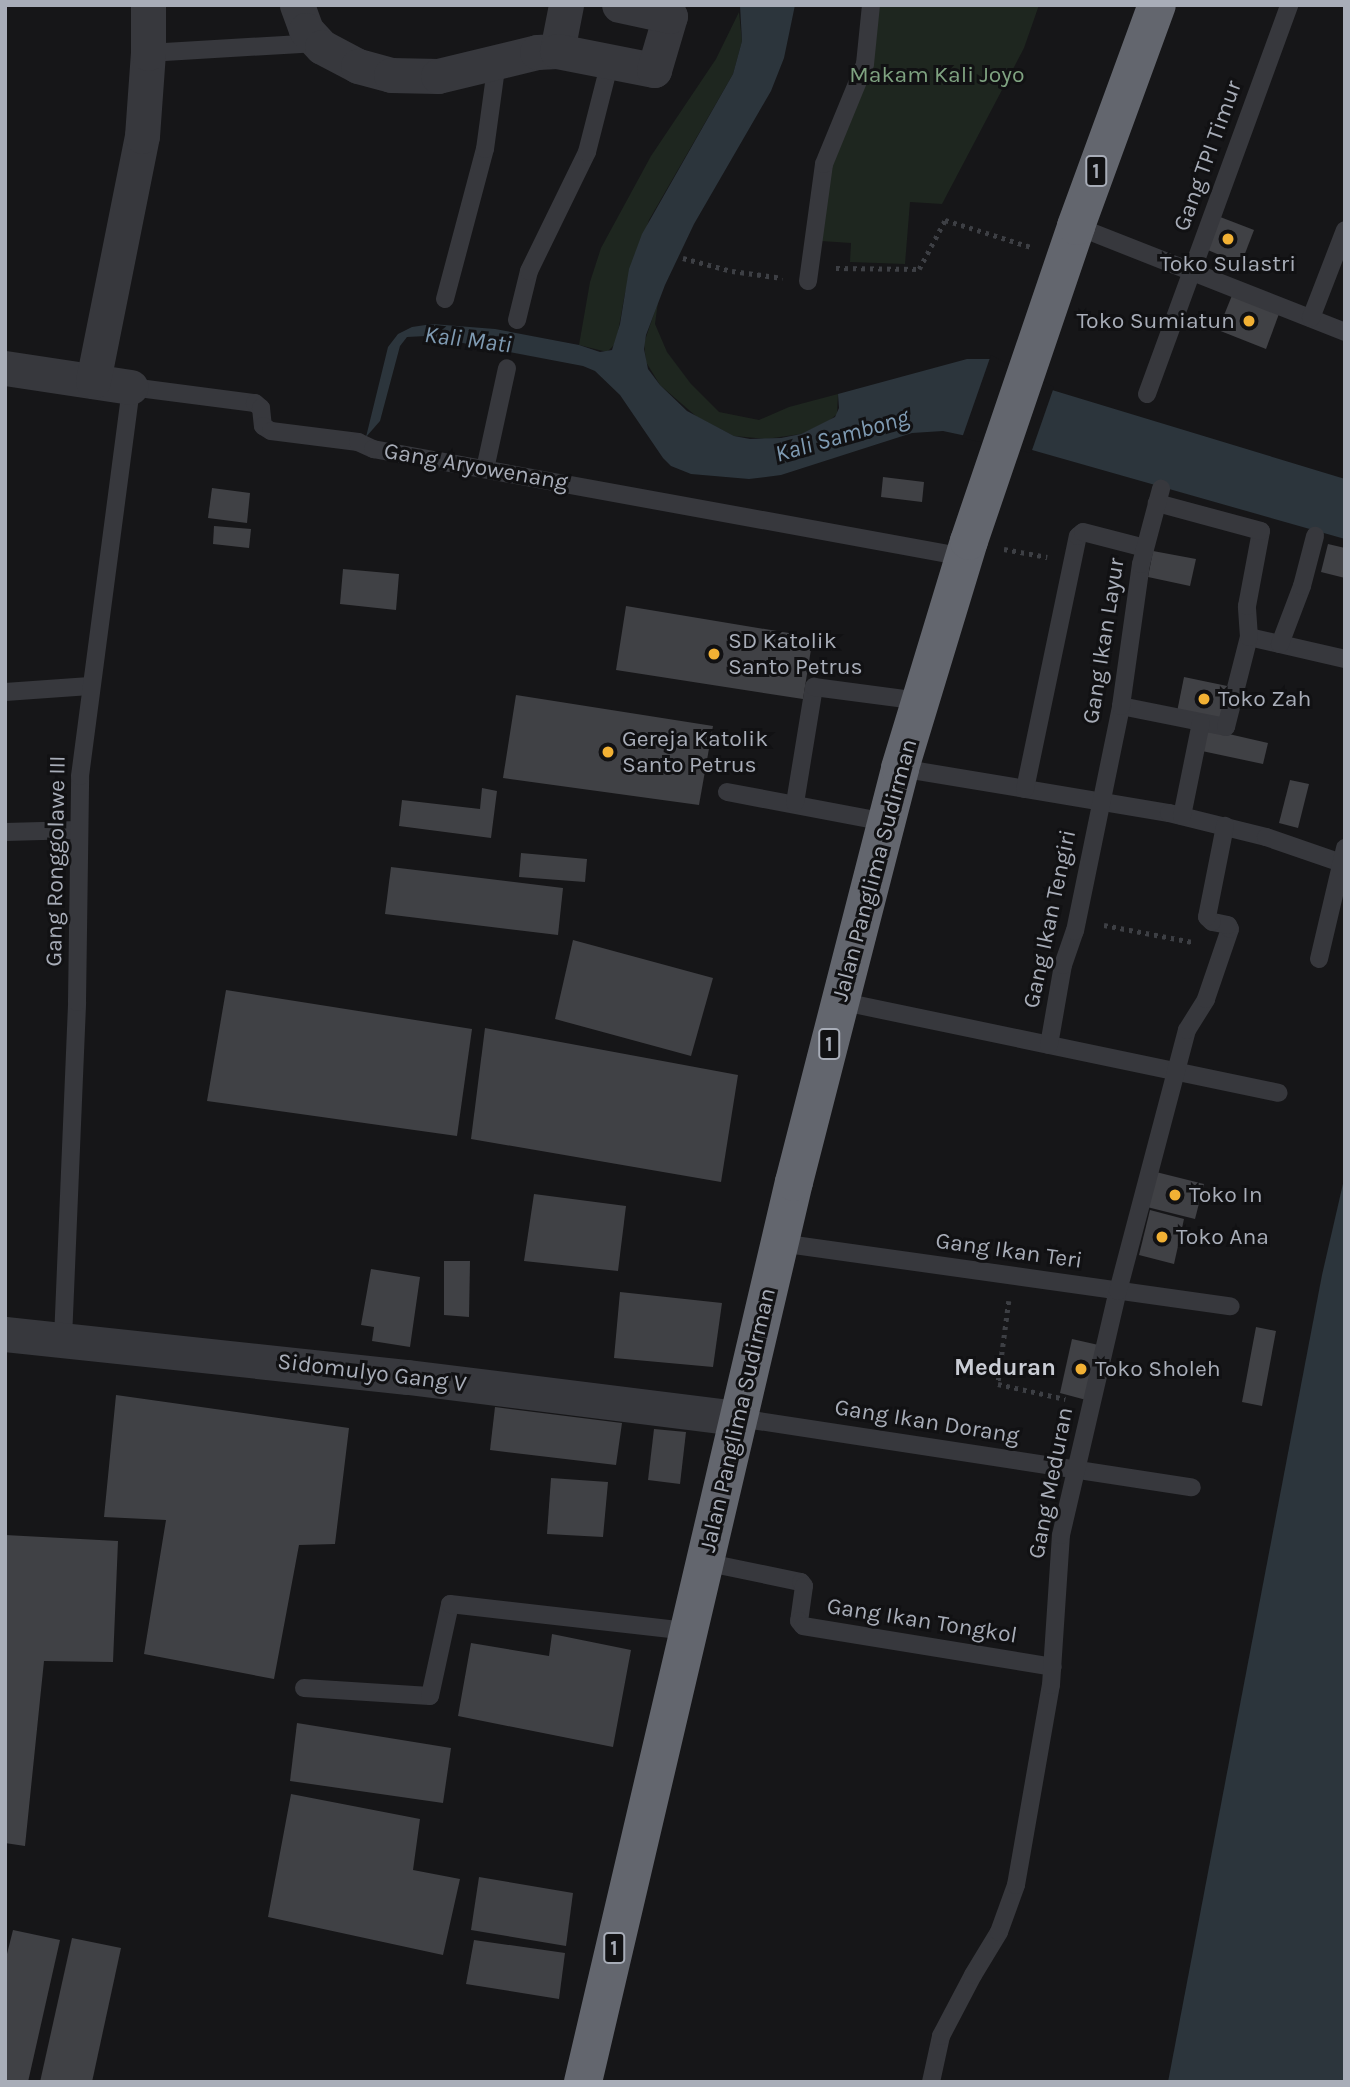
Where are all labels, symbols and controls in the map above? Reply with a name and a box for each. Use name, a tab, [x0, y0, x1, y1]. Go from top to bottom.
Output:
park label: Makam Kali Joyo	[849, 61, 1025, 89]
street label: Gang TPI Timur	[1168, 77, 1248, 235]
road number: 1	[1084, 154, 1108, 188]
marker: Toko Sulastri	[1220, 231, 1236, 247]
place label: Toko Sulastri	[1160, 250, 1296, 278]
place label: Toko Sumiatun	[1076, 307, 1235, 335]
marker: Toko Sumiatun	[1241, 313, 1257, 329]
water label: Kali Mati	[423, 320, 513, 360]
water label: Kali Sambong	[772, 403, 912, 469]
street label: Gang Aryowenang	[382, 437, 570, 497]
street label: Gang Ikan Layur	[1077, 556, 1131, 726]
place label: SD Katolik Santo Petrus	[728, 627, 863, 681]
marker: SD Katolik Santo Petrus	[706, 646, 722, 662]
place label: Toko Zah	[1218, 685, 1311, 713]
marker: Toko Zah	[1196, 691, 1212, 707]
place label: Gereja Katolik Santo Petrus	[622, 725, 768, 779]
street label: Jalan Panglima Sudirman	[827, 736, 923, 1004]
marker: Gereja Katolik Santo Petrus	[600, 744, 616, 760]
street label: Gang Ronggolawe III	[40, 755, 72, 967]
street label: Gang Ikan Tengiri	[1018, 827, 1082, 1011]
road number: 1	[817, 1026, 841, 1062]
place label: Toko In	[1189, 1181, 1263, 1209]
marker: Toko In	[1167, 1187, 1183, 1203]
place label: Toko Ana	[1176, 1223, 1269, 1251]
street label: Gang Ikan Teri	[934, 1227, 1084, 1275]
marker: Toko Ana	[1154, 1229, 1170, 1245]
street label: Jalan Panglima Sudirman	[694, 1285, 782, 1555]
street label: Sidomulyo Gang V	[276, 1348, 468, 1398]
district label: Meduran	[954, 1354, 1056, 1382]
place label: Toko Sholeh	[1095, 1355, 1221, 1383]
marker: Toko Sholeh	[1073, 1361, 1089, 1377]
street label: Gang Ikan Dorang	[833, 1394, 1021, 1450]
street label: Gang Meduran	[1023, 1405, 1079, 1561]
street label: Gang Ikan Tongkol	[825, 1592, 1019, 1650]
road number: 1	[602, 1930, 626, 1966]

